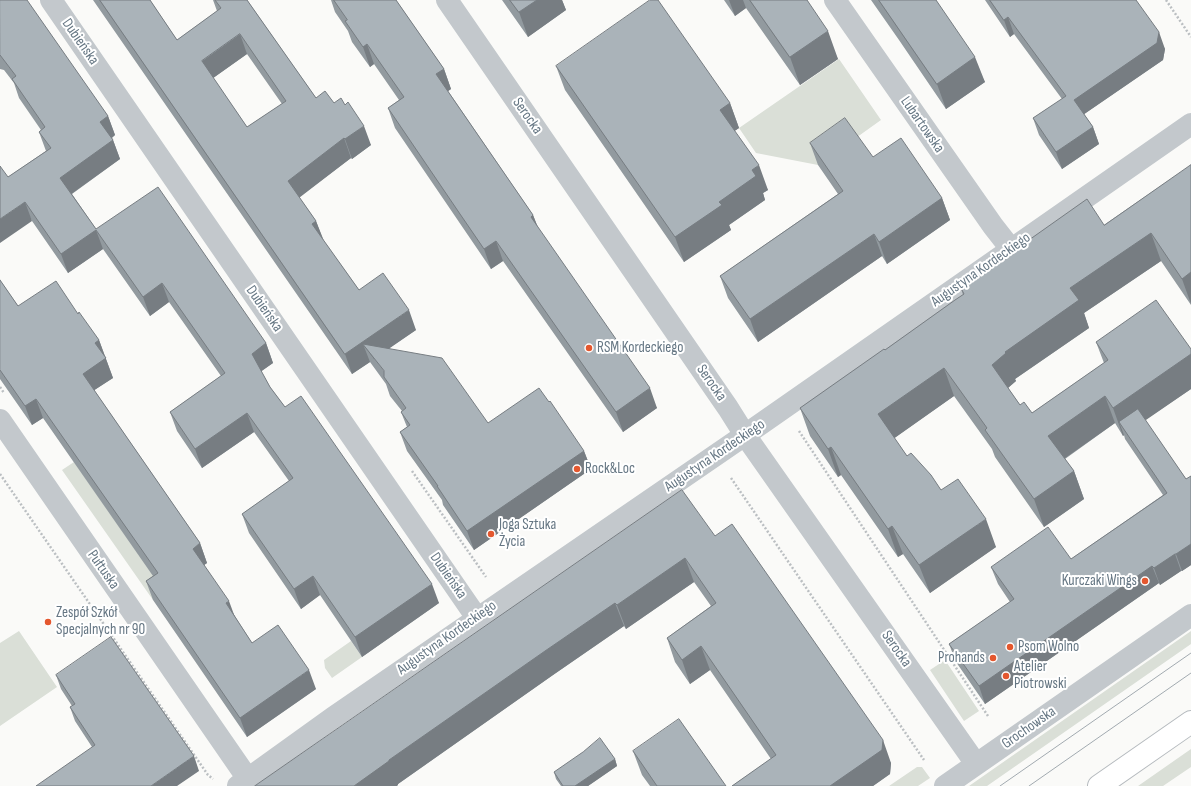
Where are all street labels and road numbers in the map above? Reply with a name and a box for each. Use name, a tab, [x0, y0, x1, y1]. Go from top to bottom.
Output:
street label: Dubieńska	[58, 16, 102, 68]
street label: Serocka	[508, 94, 546, 138]
street label: Lubartowska	[896, 94, 948, 156]
street label: Augustyna Kordeckiego	[928, 229, 1034, 311]
street label: Dubieńska	[242, 283, 286, 335]
street label: Serocka	[692, 361, 730, 405]
street label: Augustyna Kordeckiego	[661, 416, 769, 496]
street label: Pułtuska	[83, 547, 123, 593]
street label: Dubieńska	[426, 550, 470, 602]
street label: Augustyna Kordeckiego	[394, 597, 500, 679]
street label: Serocka	[877, 627, 915, 671]
street label: Grochowska	[999, 703, 1059, 753]

